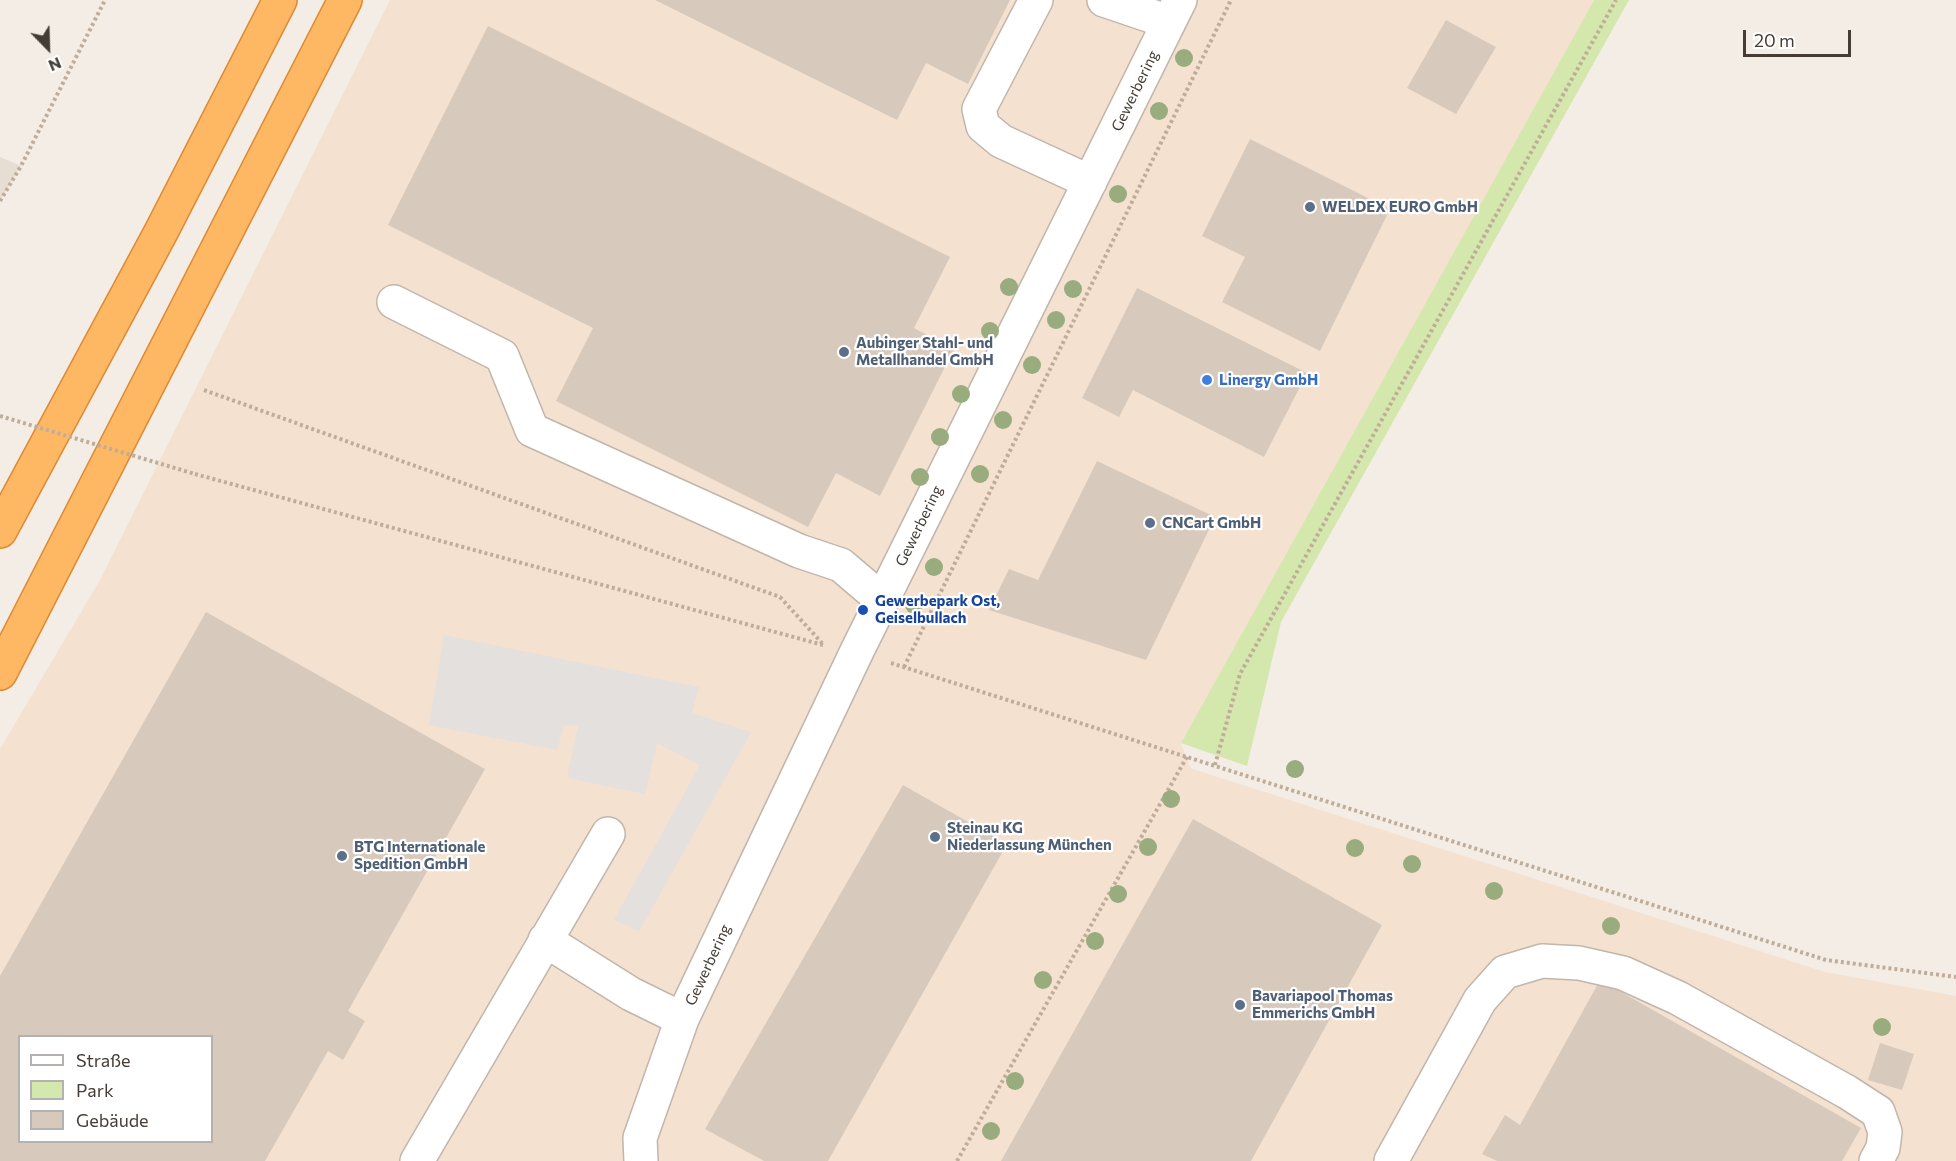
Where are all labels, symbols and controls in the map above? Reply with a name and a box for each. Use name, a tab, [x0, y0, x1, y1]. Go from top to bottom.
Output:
north arrow	[18, 18, 78, 78]
scale bar	[1746, 18, 1854, 56]
text: 20 m	[1754, 29, 1795, 51]
street label: Gewerbering	[1108, 48, 1162, 134]
text: N	[46, 54, 64, 76]
place label: WELDEX EURO GmbH	[1322, 198, 1478, 216]
marker: WELDEX EURO GmbH	[1303, 200, 1317, 214]
place label: Aubinger Stahl- und Metallhandel GmbH	[856, 334, 994, 369]
marker: Aubinger Stahl- und Metallhandel GmbH	[837, 345, 851, 359]
place label: Linergy GmbH	[1219, 371, 1318, 389]
marker: Linergy GmbH	[1200, 373, 1214, 387]
street label: Gewerbering	[892, 483, 946, 569]
place label: CNCart GmbH	[1162, 514, 1261, 532]
marker: CNCart GmbH	[1143, 516, 1157, 530]
place label: Gewerbepark Ost, Geiselbullach	[875, 592, 1000, 627]
marker: Gewerbepark Ost, Geiselbullach	[856, 603, 870, 617]
place label: Steinau KG Niederlassung München	[947, 819, 1112, 854]
marker: Steinau KG Niederlassung München	[928, 830, 942, 844]
place label: BTG Internationale Spedition GmbH	[354, 838, 485, 873]
marker: BTG Internationale Spedition GmbH	[335, 849, 349, 863]
street label: Gewerbering	[681, 921, 735, 1009]
place label: Bavariapool Thomas Emmerichs GmbH	[1252, 987, 1393, 1022]
marker: Bavariapool Thomas Emmerichs GmbH	[1233, 998, 1247, 1012]
legend	[18, 1035, 213, 1143]
text: Straße	[76, 1049, 131, 1071]
text: Park	[76, 1079, 114, 1101]
text: Gebäude	[76, 1109, 149, 1131]

